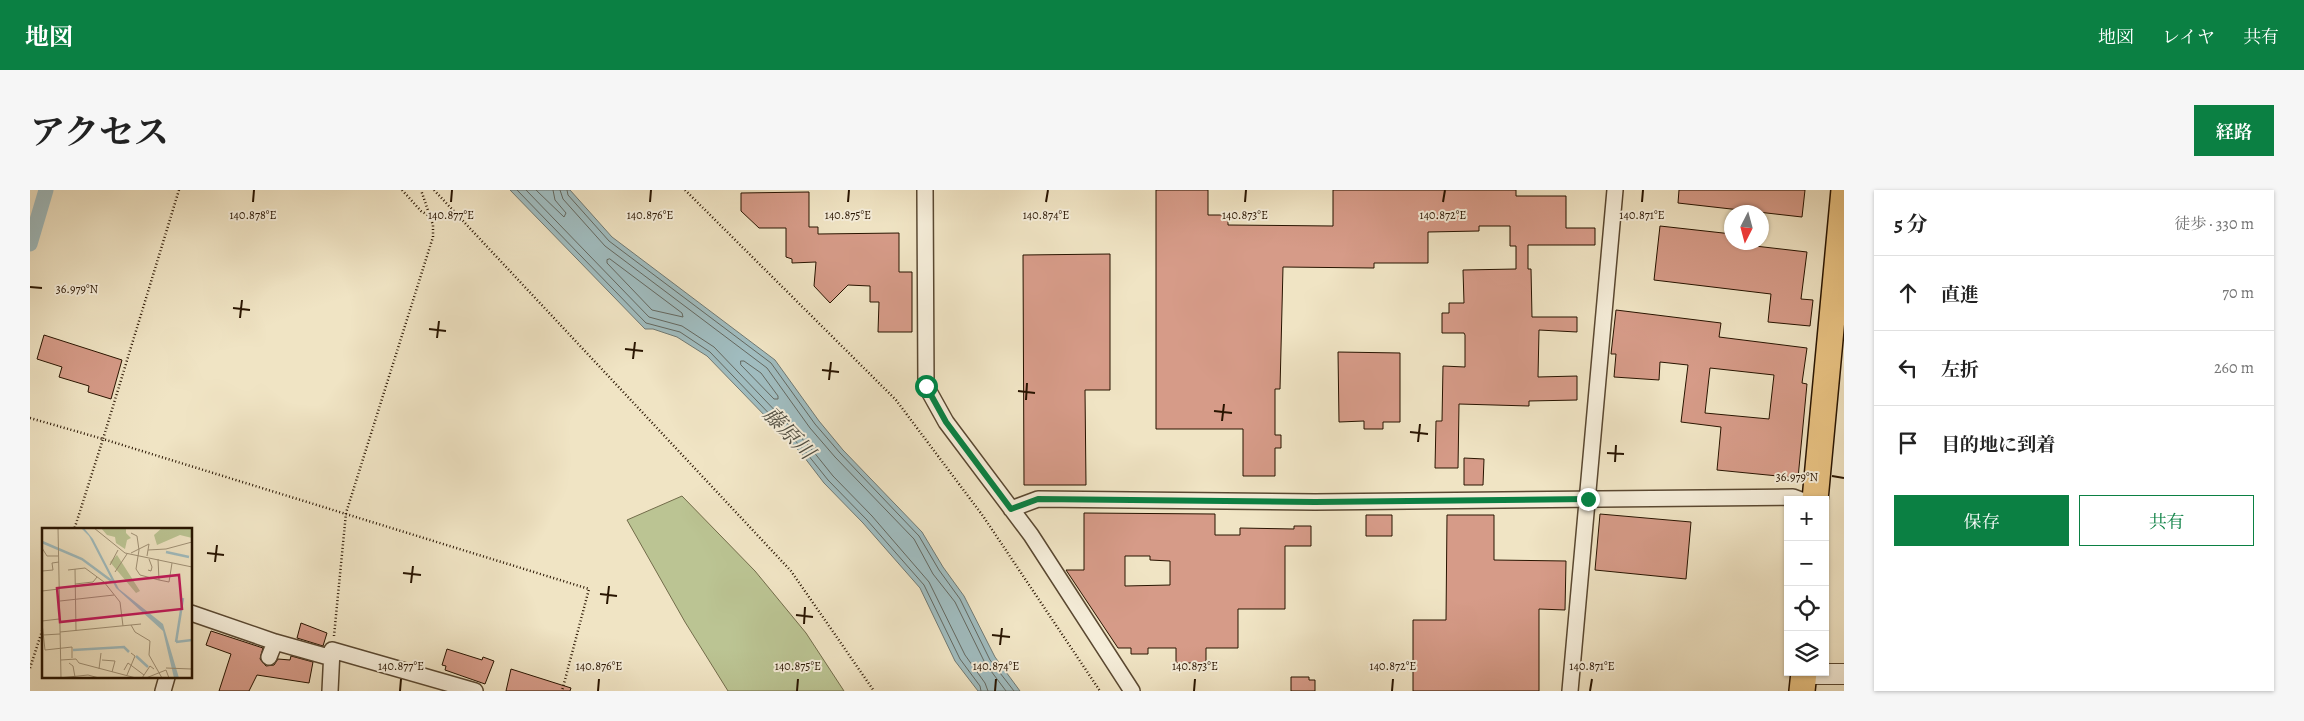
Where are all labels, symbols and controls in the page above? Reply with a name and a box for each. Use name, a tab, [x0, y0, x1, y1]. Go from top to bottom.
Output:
text: 地図	[25, 21, 73, 53]
text: 地図	[2098, 25, 2134, 49]
text: レイヤ	[2162, 25, 2215, 49]
text: 共有	[2243, 25, 2279, 49]
button: 経路	[2194, 105, 2274, 156]
text: アクセス	[30, 108, 169, 156]
north arrow	[1724, 205, 1769, 250]
text: 140.878°E	[230, 207, 277, 223]
text: 140.877°E	[428, 207, 474, 223]
text: 140.876°E	[627, 207, 673, 223]
text: 140.875°E	[825, 207, 871, 223]
text: 140.874°E	[1023, 207, 1069, 223]
text: 140.873°E	[1222, 207, 1268, 223]
text: 140.872°E	[1420, 207, 1466, 223]
text: 140.871°E	[1619, 207, 1665, 223]
text: 5 分	[1894, 210, 1928, 238]
text: 徒歩 · 330 m	[2174, 213, 2254, 235]
icon: ahead	[1894, 279, 1922, 307]
text: 36.979°N	[56, 281, 99, 297]
text: 直進	[1941, 282, 1979, 308]
text: 70 m	[2222, 282, 2254, 304]
icon: left	[1894, 354, 1922, 382]
text: 左折	[1941, 357, 1979, 383]
text: 260 m	[2214, 357, 2254, 379]
route start	[915, 375, 938, 398]
water label: 藤原川	[757, 401, 822, 467]
icon: arrive	[1894, 429, 1922, 457]
text: 目的地に到着	[1941, 432, 2055, 458]
text: 36.979°N	[1776, 469, 1819, 485]
route end	[1577, 488, 1600, 511]
button: 保存	[1894, 495, 2069, 546]
button: 共有	[2079, 495, 2254, 546]
map controls	[1784, 496, 1829, 676]
button: +	[1784, 496, 1829, 541]
inset map	[42, 528, 192, 678]
button: −	[1784, 541, 1829, 586]
button: locate	[1784, 586, 1829, 631]
button: layers	[1784, 631, 1829, 676]
text: 140.877°E	[378, 658, 424, 674]
text: 140.876°E	[576, 658, 622, 674]
text: 140.875°E	[775, 658, 821, 674]
text: 140.874°E	[973, 658, 1019, 674]
text: 140.873°E	[1172, 658, 1218, 674]
text: 140.872°E	[1370, 658, 1416, 674]
text: 140.871°E	[1569, 658, 1615, 674]

